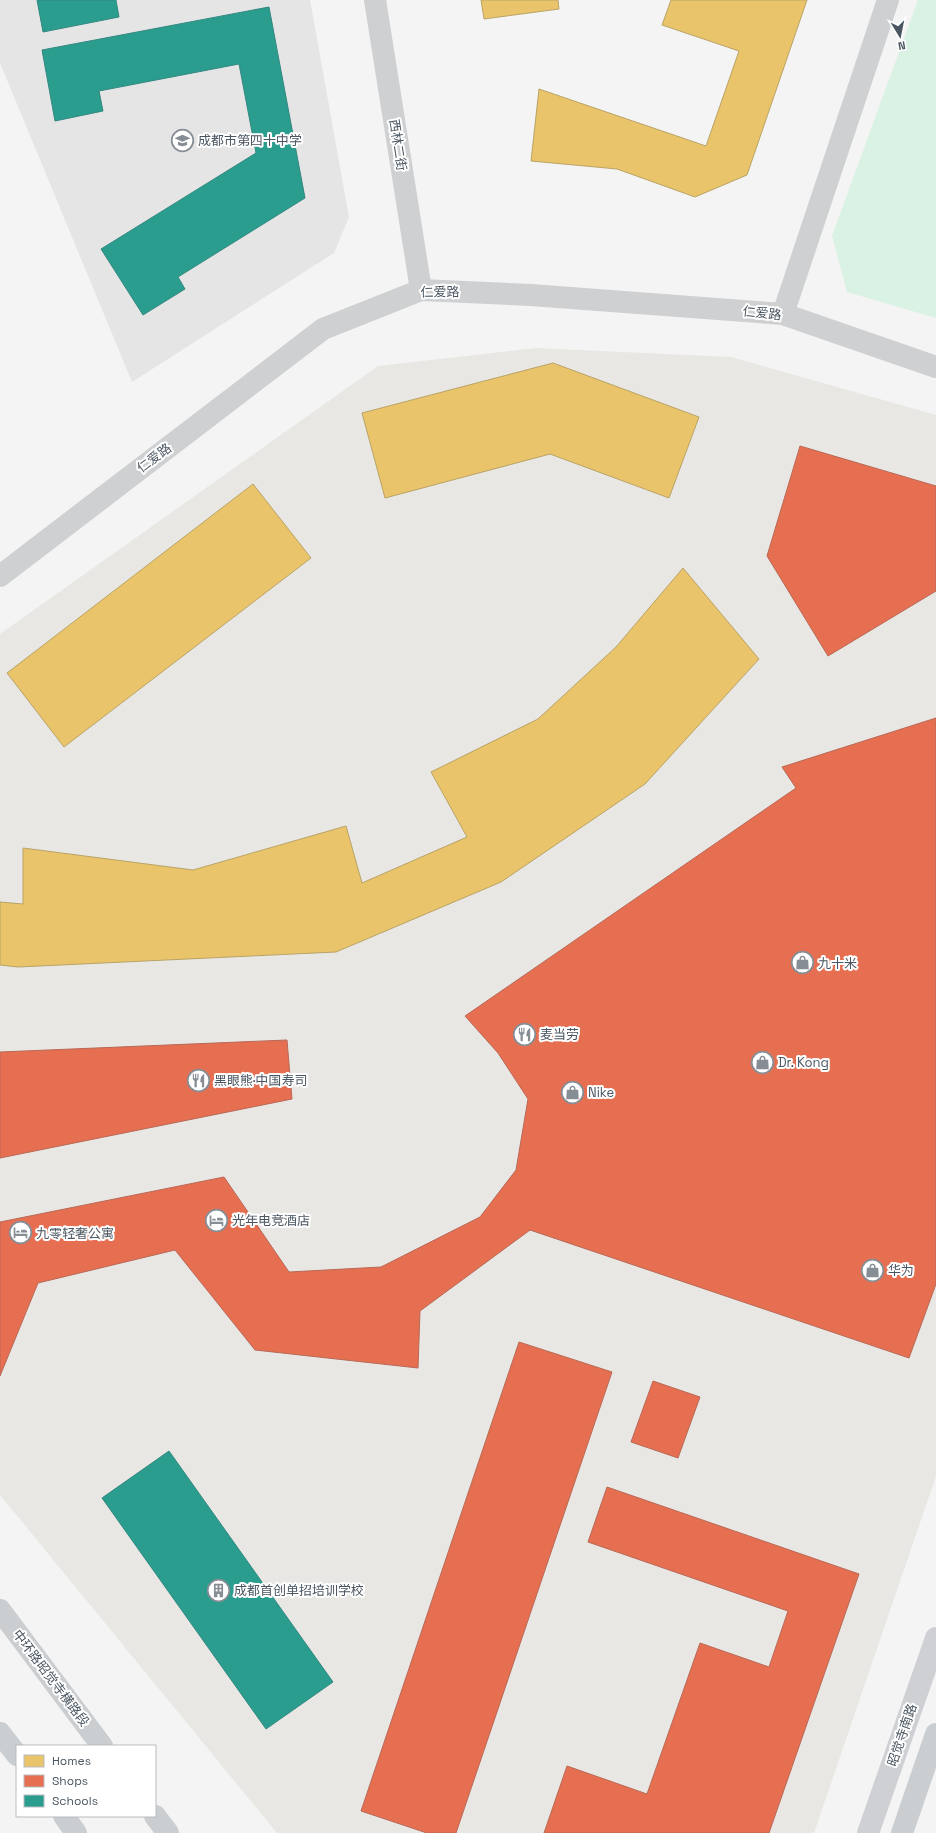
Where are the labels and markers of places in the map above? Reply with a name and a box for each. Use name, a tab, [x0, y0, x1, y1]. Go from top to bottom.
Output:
school or university icon: 成都市第四十中学	[170, 127, 196, 153]
place label: 成都市第四十中学	[198, 132, 302, 149]
shop icon: 九十米	[790, 950, 816, 976]
place label: 九十米	[818, 955, 857, 972]
restaurant icon: 麦当劳	[512, 1021, 538, 1047]
place label: 麦当劳	[540, 1026, 579, 1043]
shop icon: Dr. Kong	[749, 1049, 775, 1075]
place label: Dr. Kong	[778, 1054, 829, 1071]
restaurant icon: 黑眼熊·中国寿司	[185, 1067, 211, 1093]
place label: 黑眼熊·中国寿司	[214, 1072, 307, 1089]
shop icon: Nike	[560, 1079, 586, 1105]
place label: Nike	[588, 1084, 614, 1101]
hotel icon: 光年电竞酒店	[204, 1207, 230, 1233]
place label: 光年电竞酒店	[232, 1212, 310, 1229]
hotel icon: 九零轻奢公寓	[8, 1220, 34, 1246]
place label: 九零轻奢公寓	[36, 1225, 114, 1242]
shop icon: 华为	[860, 1257, 886, 1283]
place label: 华为	[888, 1262, 914, 1279]
building icon: 成都首创单招培训学校	[205, 1577, 231, 1603]
place label: 成都首创单招培训学校	[234, 1582, 364, 1599]

